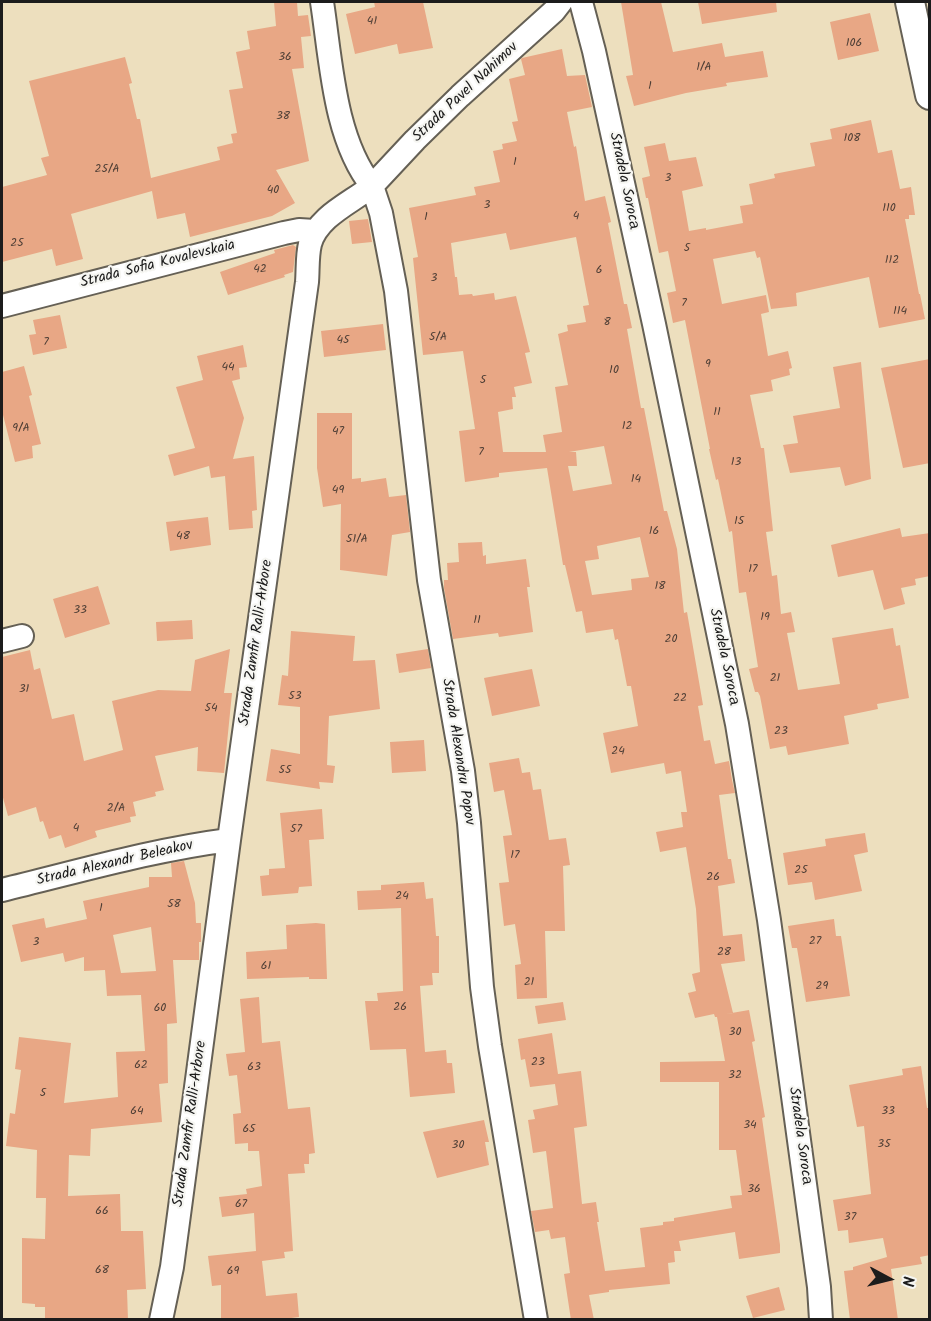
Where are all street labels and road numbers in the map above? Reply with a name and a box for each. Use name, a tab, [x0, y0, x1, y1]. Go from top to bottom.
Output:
street label: Strada Pavel Nahimov	[409, 39, 523, 147]
street label: Stradela Sorocа	[604, 131, 642, 231]
street label: Strada Sofia Kovalevskaia	[79, 237, 237, 293]
street label: Strada Zamfir Ralli-Arbore	[236, 559, 278, 727]
street label: Stradela Sorocа	[704, 607, 742, 707]
street label: Strada Alexandru Popov	[437, 677, 477, 827]
street label: Strada Alexandr Beleakov	[35, 837, 195, 891]
street label: Strada Zamfir Ralli-Arbore	[170, 1040, 212, 1208]
street label: Stradela Sorocа	[783, 1086, 815, 1186]

